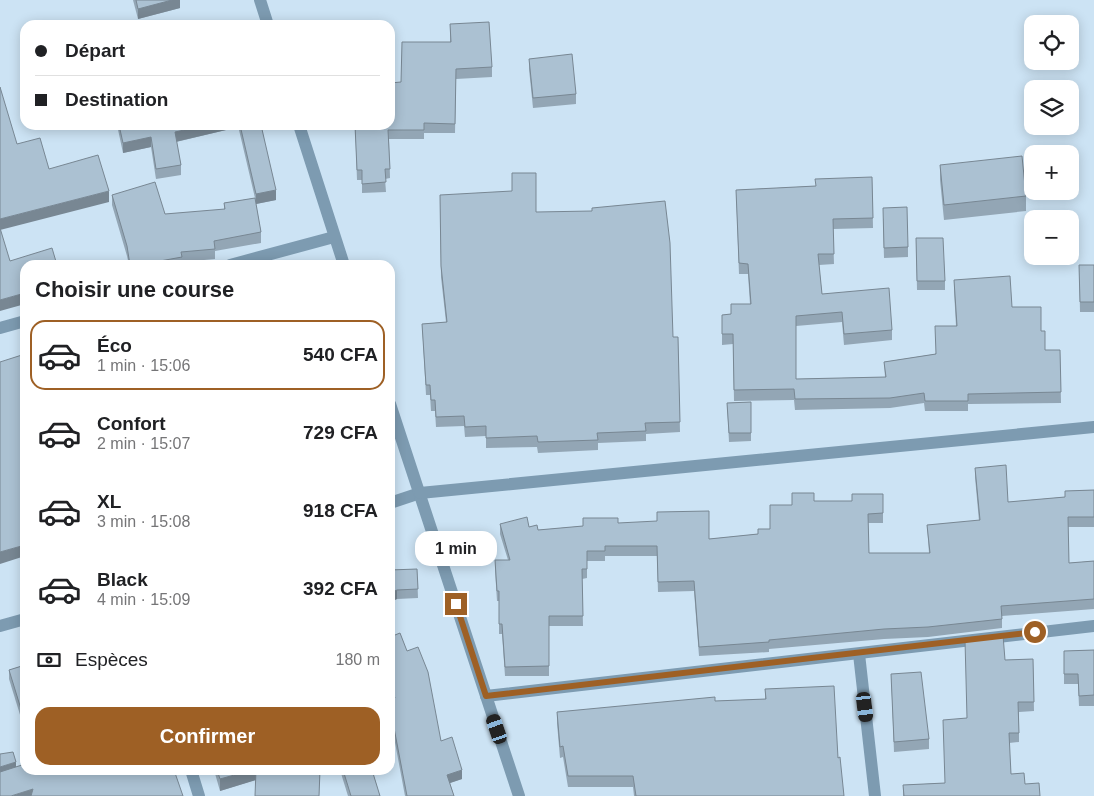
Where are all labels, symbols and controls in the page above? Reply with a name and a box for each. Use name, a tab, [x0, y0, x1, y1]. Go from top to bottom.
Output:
map controls	[1024, 15, 1079, 265]
button: locate	[1024, 15, 1079, 70]
text: Départ	[65, 40, 125, 61]
button: layers	[1024, 80, 1079, 135]
text: Destination	[65, 89, 168, 110]
button: +	[1024, 145, 1079, 200]
button: −	[1024, 210, 1079, 265]
text: Choisir une course	[35, 277, 234, 302]
icon: car	[37, 333, 82, 378]
text: Éco	[97, 335, 132, 356]
text: 540 CFA	[303, 344, 378, 365]
text: 1 min · 15:06	[97, 357, 190, 374]
icon: car	[37, 411, 82, 456]
text: Confort	[97, 413, 166, 434]
text: 729 CFA	[303, 422, 378, 443]
text: 2 min · 15:07	[97, 435, 190, 452]
icon: car	[37, 489, 82, 534]
text: XL	[97, 491, 121, 512]
text: 918 CFA	[303, 500, 378, 521]
text: 3 min · 15:08	[97, 513, 190, 530]
callout: 1 min	[415, 532, 497, 566]
text: 1 min	[435, 540, 477, 557]
icon: car	[37, 567, 82, 612]
text: Black	[97, 569, 148, 590]
text: 392 CFA	[303, 578, 378, 599]
text: 4 min · 15:09	[97, 591, 190, 608]
route end	[445, 593, 467, 615]
route start	[1024, 621, 1046, 643]
icon: cash	[35, 646, 63, 674]
text: Espèces	[75, 649, 148, 670]
text: 180 m	[336, 651, 380, 668]
car	[855, 691, 874, 723]
button: Confirmer	[35, 707, 380, 765]
car	[485, 712, 508, 746]

